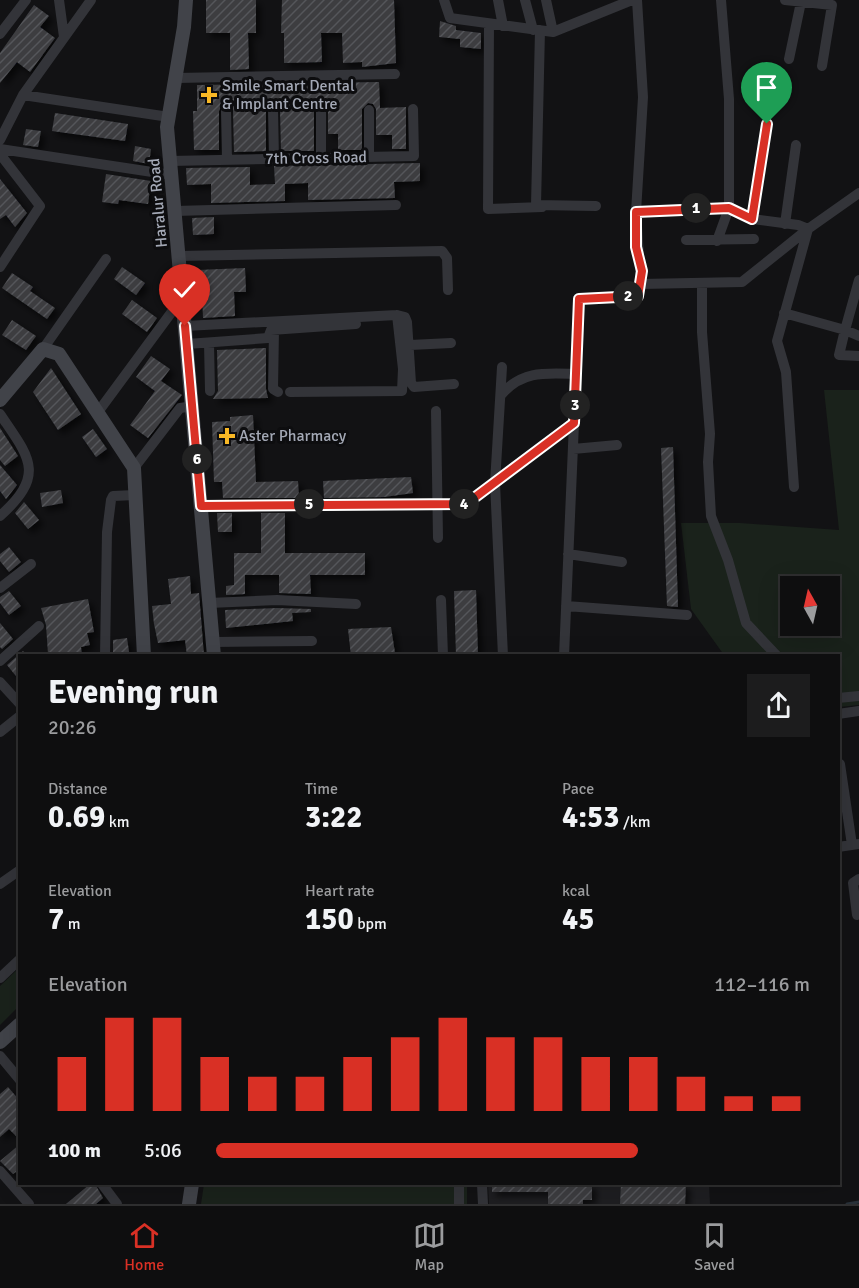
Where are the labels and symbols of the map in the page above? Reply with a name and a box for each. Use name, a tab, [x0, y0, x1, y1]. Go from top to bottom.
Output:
pin	[741, 62, 792, 124]
place label: Smile Smart Dental & Implant Centre	[222, 76, 355, 114]
marker: Smile Smart Dental & Implant Centre	[200, 86, 218, 104]
street label: 7th Cross Road	[265, 147, 367, 169]
street label: Haralur Road	[144, 157, 172, 249]
pin: 1	[681, 193, 711, 223]
pin	[159, 264, 210, 326]
pin: 2	[613, 281, 643, 311]
pin: 3	[560, 390, 590, 420]
place label: Aster Pharmacy	[239, 426, 347, 446]
marker: Aster Pharmacy	[220, 429, 234, 443]
pin: 6	[182, 444, 212, 474]
pin: 5	[294, 489, 324, 519]
pin: 4	[449, 489, 479, 519]
north arrow	[780, 576, 840, 636]

